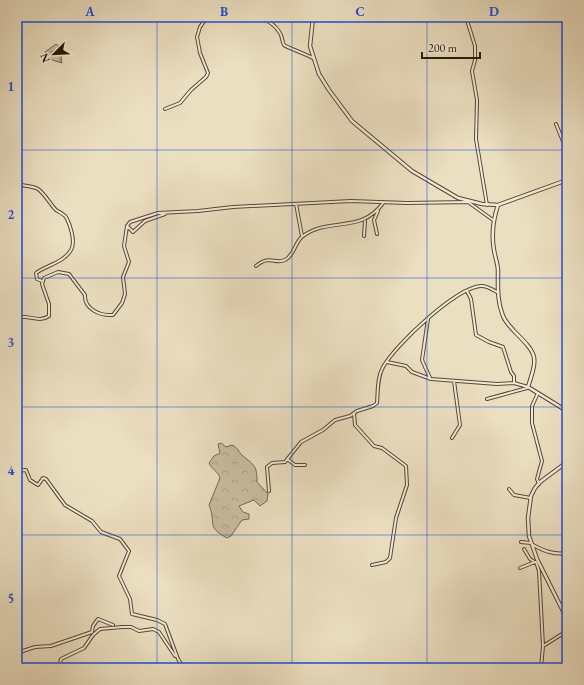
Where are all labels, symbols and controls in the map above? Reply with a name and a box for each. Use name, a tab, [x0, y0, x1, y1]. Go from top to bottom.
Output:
text: A	[84, 3, 95, 20]
text: B	[220, 3, 228, 20]
text: C	[355, 3, 365, 20]
text: D	[489, 3, 499, 20]
north arrow	[34, 34, 74, 74]
scale bar	[422, 34, 480, 60]
text: 200 m	[428, 40, 458, 56]
text: N	[37, 51, 53, 65]
text: 1	[8, 78, 15, 95]
text: 2	[8, 206, 15, 223]
text: 3	[8, 334, 15, 351]
text: 4	[8, 462, 15, 479]
text: 5	[8, 590, 14, 607]

